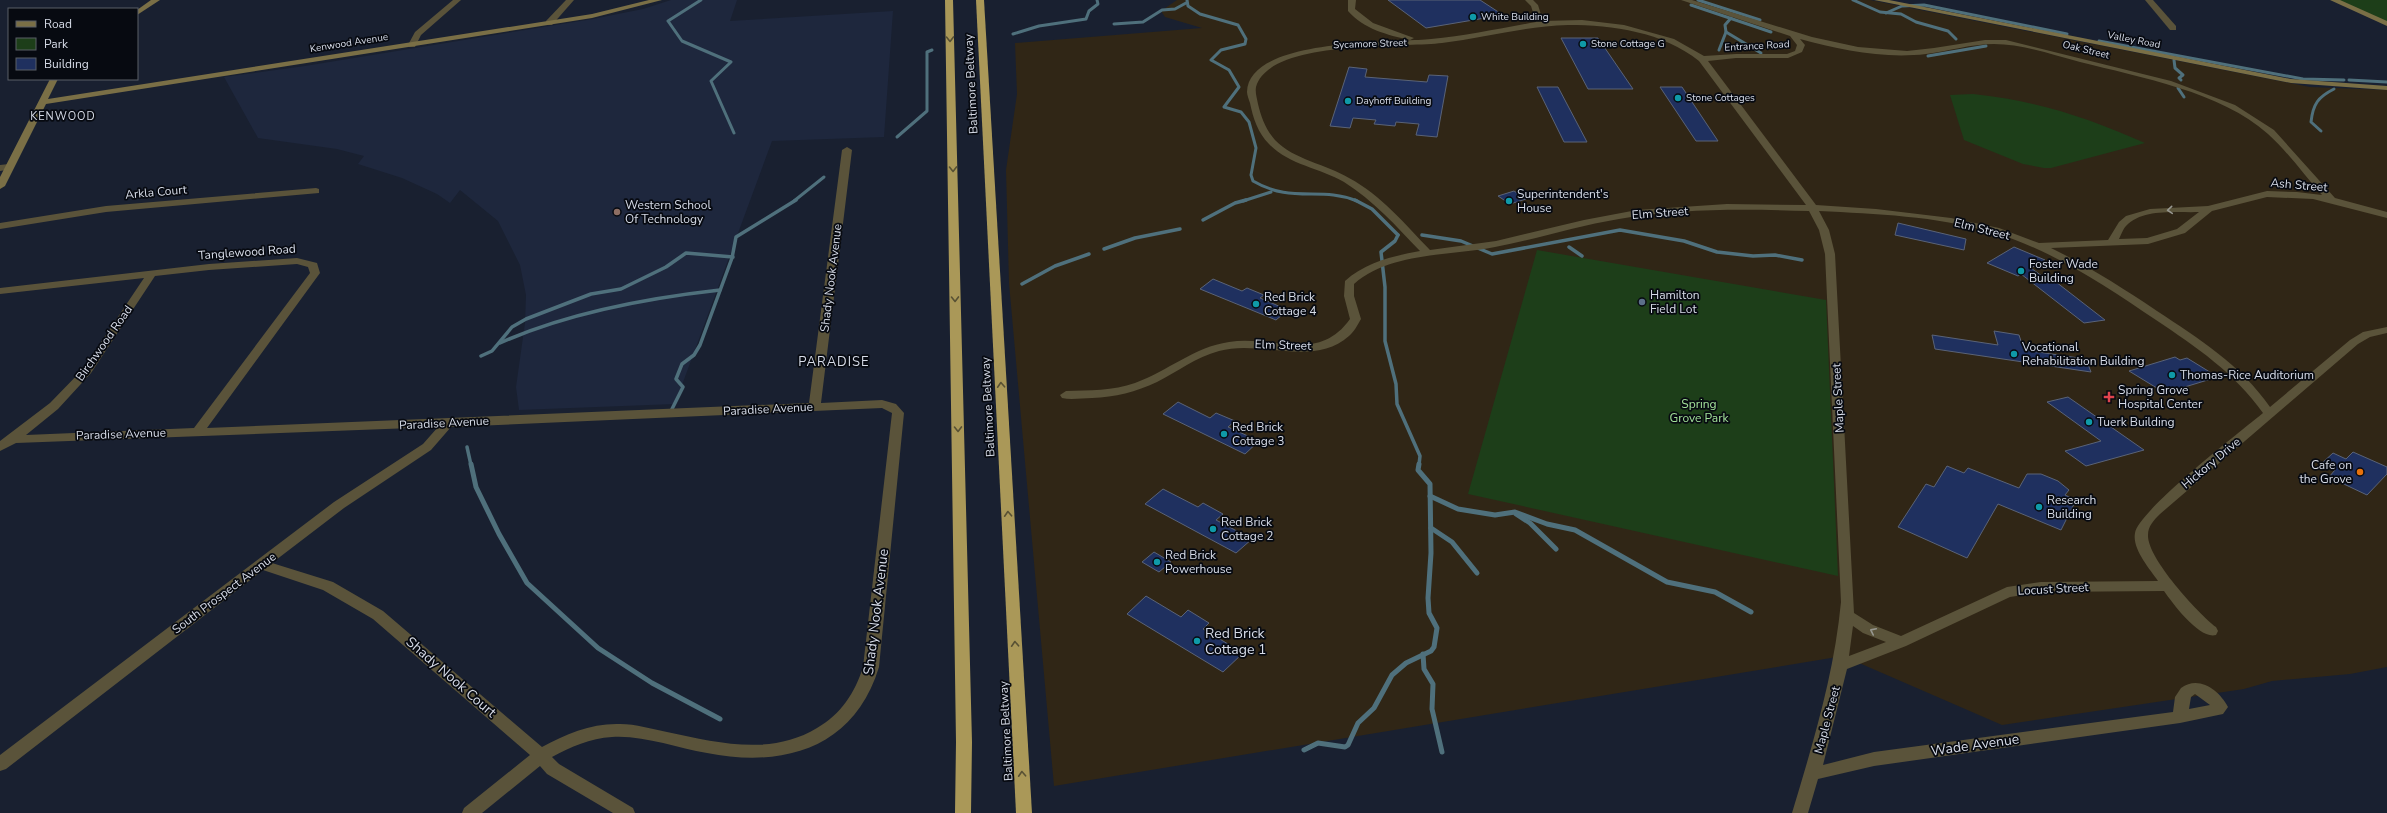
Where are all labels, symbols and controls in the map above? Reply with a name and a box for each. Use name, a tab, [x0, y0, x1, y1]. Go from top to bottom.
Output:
legend	[8, 8, 138, 80]
place label: White Building	[1481, 10, 1549, 24]
marker: White Building	[1468, 12, 1478, 22]
text: Road	[44, 16, 72, 32]
street label: Valley Road	[2105, 28, 2162, 52]
street label: Kenwood Avenue	[309, 30, 389, 56]
street label: Baltimore Beltway	[960, 33, 982, 134]
text: Park	[44, 36, 69, 52]
one-way arrow	[946, 36, 954, 42]
street label: Sycamore Street	[1333, 36, 1408, 52]
place label: Stone Cottage G	[1591, 37, 1665, 51]
street label: Entrance Road	[1724, 37, 1790, 55]
street label: Oak Street	[2061, 37, 2111, 63]
marker: Stone Cottage G	[1578, 39, 1588, 49]
text: Building	[44, 56, 89, 72]
place label: Stone Cottages	[1686, 91, 1755, 105]
marker: Stone Cottages	[1673, 93, 1683, 103]
place label: Dayhoff Building	[1356, 94, 1431, 108]
marker: Dayhoff Building	[1343, 96, 1353, 106]
district label: KENWOOD	[30, 109, 96, 124]
one-way arrow	[948, 166, 957, 172]
street label: Ash Street	[2270, 175, 2329, 196]
street label: Arkla Court	[124, 181, 188, 203]
place label: Superintendent's House	[1517, 186, 1609, 216]
marker: Superintendent's House	[1504, 196, 1514, 206]
place label: Western School Of Technology	[625, 197, 711, 227]
street label: Elm Street	[1631, 203, 1690, 223]
one-way arrow	[2167, 205, 2173, 214]
marker: Western School Of Technology	[612, 207, 622, 217]
street label: Elm Street	[1953, 214, 2012, 244]
street label: Shady Nook Avenue	[816, 223, 846, 333]
street label: Tanglewood Road	[198, 241, 296, 263]
place label: Foster Wade Building	[2029, 256, 2098, 286]
marker: Foster Wade Building	[2016, 266, 2026, 276]
place label: Hamilton Field Lot	[1650, 287, 1700, 317]
place label: Red Brick Cottage 4	[1264, 289, 1317, 319]
one-way arrow	[951, 296, 959, 302]
marker: Hamilton Field Lot	[1637, 297, 1647, 307]
marker: Red Brick Cottage 4	[1251, 299, 1261, 309]
street label: Birchwood Road	[72, 302, 136, 384]
street label: Elm Street	[1254, 336, 1312, 354]
place label: Vocational Rehabilitation Building	[2021, 339, 2144, 369]
marker: Vocational Rehabilitation Building	[2009, 349, 2019, 359]
district label: PARADISE	[798, 353, 870, 371]
street label: Baltimore Beltway	[977, 356, 999, 457]
street label: Maple Street	[1828, 362, 1848, 433]
place label: Thomas-Rice Auditorium	[2180, 367, 2314, 383]
marker: Thomas-Rice Auditorium	[2167, 370, 2177, 380]
one-way arrow	[997, 382, 1006, 388]
place label: Spring Grove Hospital Center	[2118, 382, 2203, 412]
marker: Spring Grove Hospital Center	[2103, 391, 2115, 403]
park label: Spring Grove Park	[1669, 396, 1730, 426]
street label: Paradise Avenue	[723, 399, 813, 419]
street label: Paradise Avenue	[399, 413, 489, 433]
place label: Tuerk Building	[2097, 414, 2175, 430]
marker: Tuerk Building	[2084, 417, 2094, 427]
place label: Red Brick Cottage 3	[1232, 419, 1285, 449]
street label: Paradise Avenue	[76, 424, 166, 444]
one-way arrow	[954, 426, 962, 432]
marker: Red Brick Cottage 3	[1219, 429, 1229, 439]
street label: Hickory Drive	[2178, 434, 2244, 492]
place label: Cafe on the Grove	[2300, 457, 2352, 487]
marker: Cafe on the Grove	[2355, 467, 2365, 477]
place label: Research Building	[2047, 492, 2096, 522]
marker: Research Building	[2034, 502, 2044, 512]
one-way arrow	[1004, 511, 1013, 517]
place label: Red Brick Cottage 2	[1221, 514, 1274, 544]
marker: Red Brick Cottage 2	[1208, 524, 1218, 534]
place label: Red Brick Powerhouse	[1165, 547, 1232, 577]
street label: Shady Nook Avenue	[859, 548, 893, 676]
street label: South Prospect Avenue	[169, 549, 279, 637]
marker: Red Brick Powerhouse	[1152, 557, 1162, 567]
street label: Locust Street	[2017, 579, 2090, 599]
place label: Red Brick Cottage 1	[1205, 624, 1266, 659]
one-way arrow	[1870, 628, 1877, 636]
street label: Shady Nook Court	[402, 632, 500, 722]
marker: Red Brick Cottage 1	[1192, 636, 1202, 646]
one-way arrow	[1011, 641, 1020, 647]
street label: Baltimore Beltway	[995, 680, 1017, 781]
street label: Maple Street	[1810, 684, 1844, 756]
street label: Wade Avenue	[1930, 729, 2020, 761]
one-way arrow	[1018, 771, 1027, 777]

